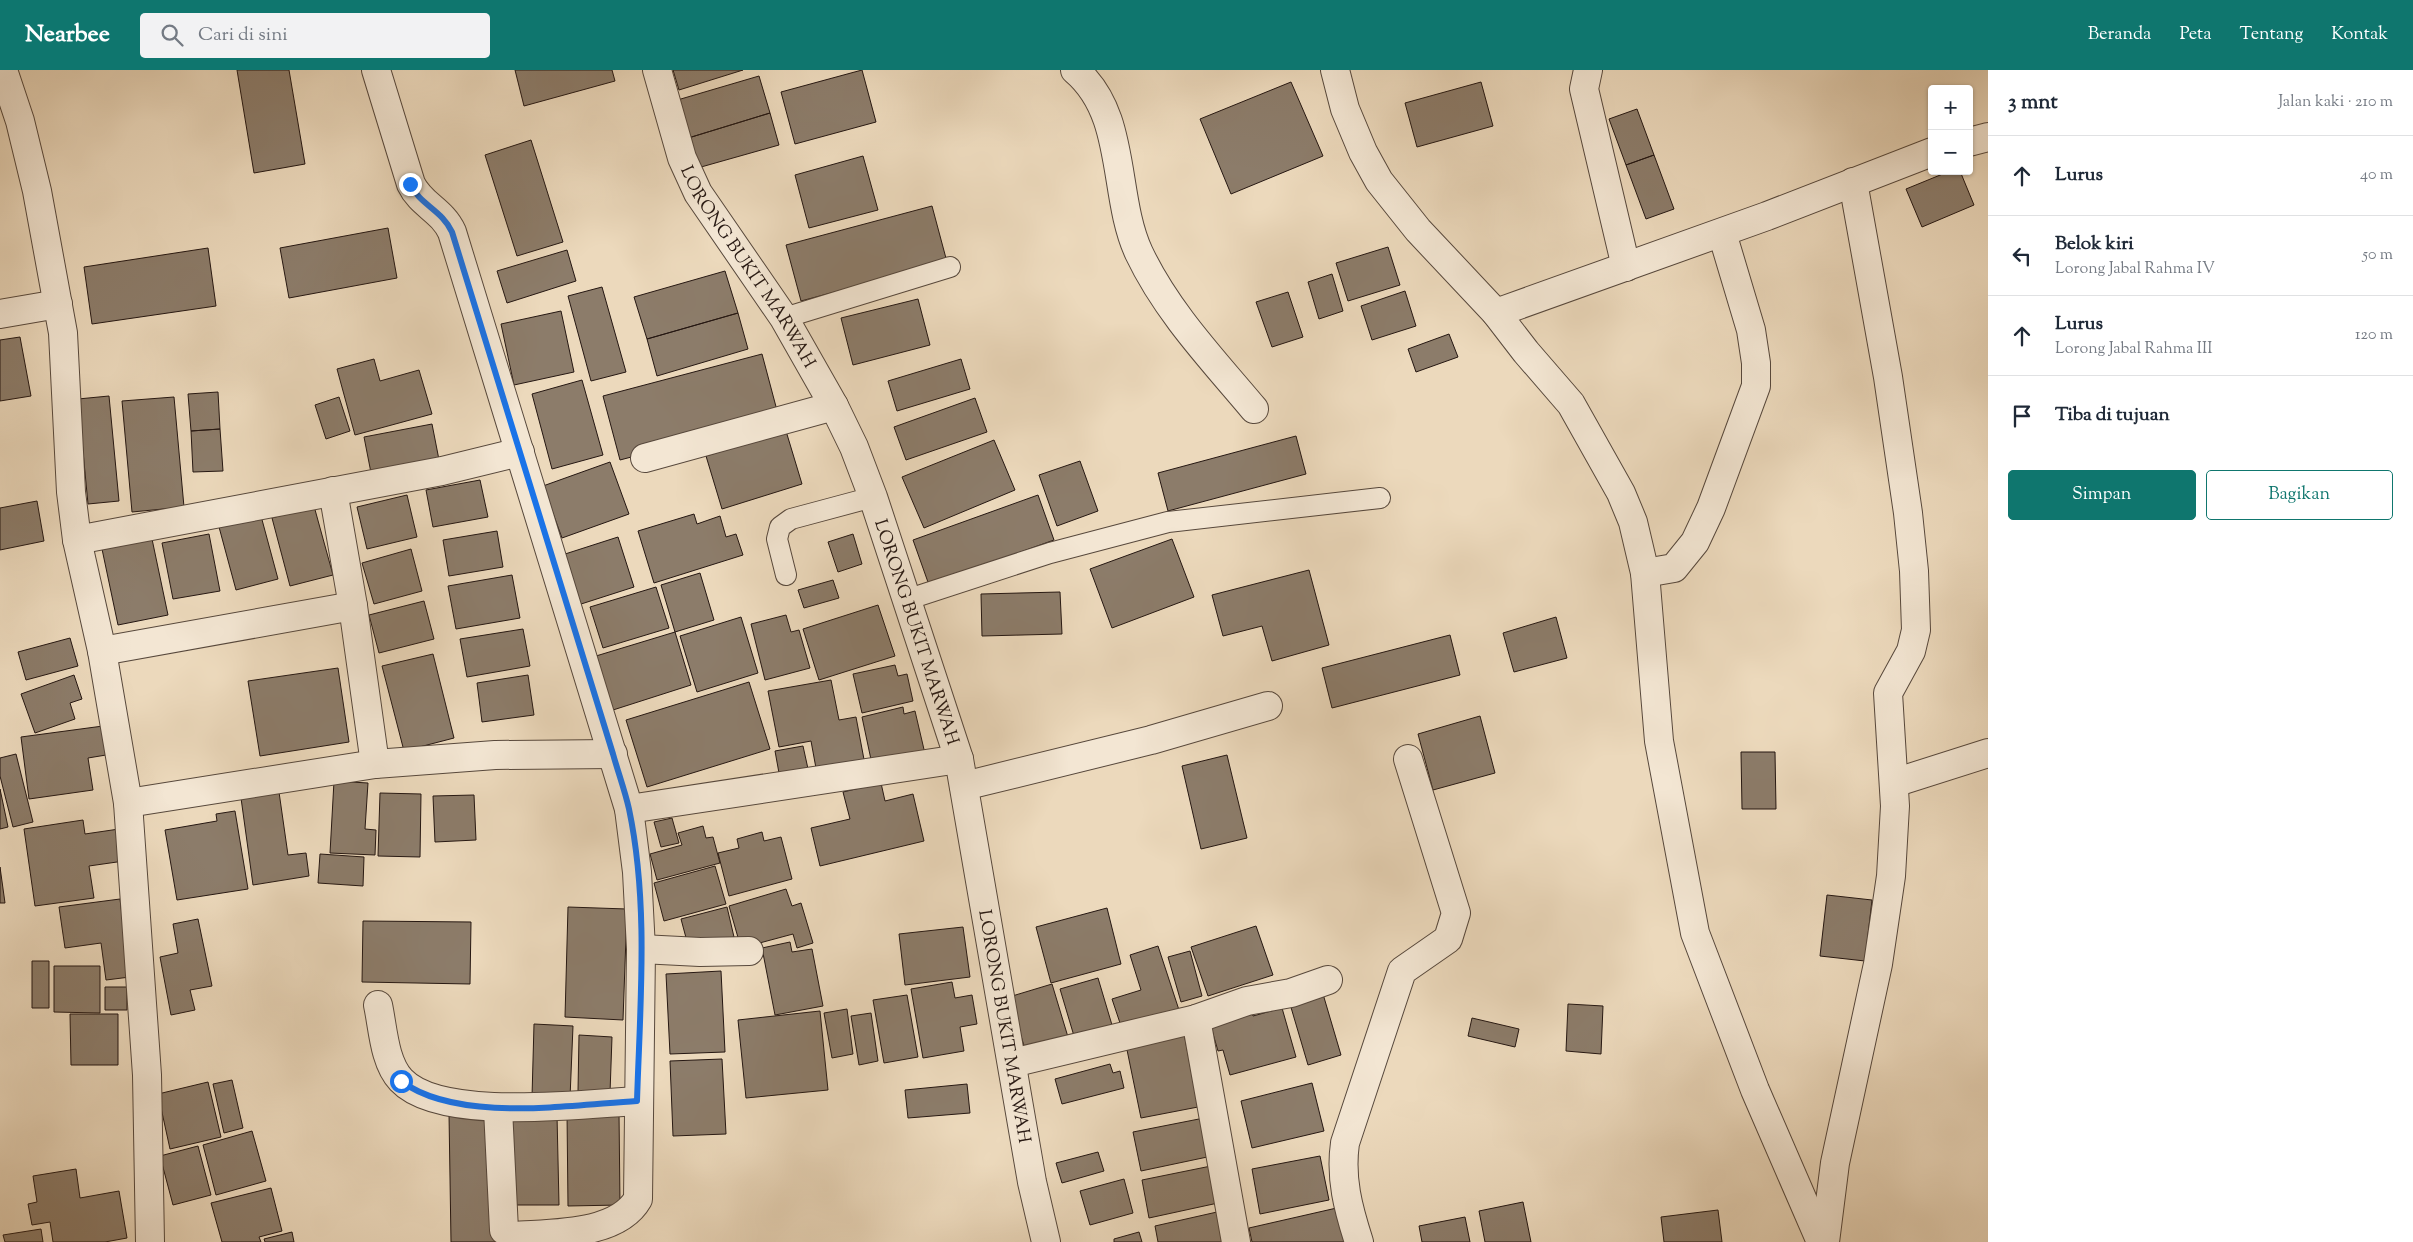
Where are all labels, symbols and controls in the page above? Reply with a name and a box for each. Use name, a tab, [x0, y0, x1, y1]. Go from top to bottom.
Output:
search box	[140, 13, 490, 58]
text: Nearbee	[25, 18, 110, 52]
icon: search	[158, 21, 186, 49]
text: Cari di sini	[198, 22, 288, 49]
text: Beranda	[2088, 22, 2151, 48]
text: Peta	[2179, 22, 2212, 48]
text: Tentang	[2240, 22, 2303, 48]
text: Kontak	[2331, 22, 2388, 48]
map controls	[1928, 85, 1973, 175]
button: +	[1928, 85, 1973, 130]
text: 3 mnt	[2008, 88, 2058, 118]
text: Jalan kaki · 210 m	[2278, 91, 2393, 114]
button: −	[1928, 130, 1973, 175]
street label: LORONG BUKIT MARWAH	[672, 162, 821, 374]
icon: ahead	[2008, 162, 2036, 190]
text: Lurus	[2055, 162, 2103, 189]
text: 40 m	[2360, 164, 2393, 187]
route end	[399, 173, 422, 196]
text: Belok kiri	[2055, 231, 2134, 258]
icon: left	[2008, 242, 2036, 270]
text: 50 m	[2362, 244, 2393, 267]
text: Lorong Jabal Rahma IV	[2055, 258, 2215, 281]
text: Lurus	[2055, 311, 2103, 338]
icon: ahead	[2008, 322, 2036, 350]
text: 120 m	[2355, 324, 2393, 347]
text: Lorong Jabal Rahma III	[2055, 338, 2213, 361]
icon: arrive	[2008, 402, 2036, 430]
text: Tiba di tujuan	[2055, 402, 2170, 429]
button: Simpan	[2008, 470, 2196, 520]
button: Bagikan	[2206, 470, 2393, 520]
street label: LORONG BUKIT MARWAH	[866, 516, 965, 749]
street label: LORONG BUKIT MARWAH	[970, 908, 1036, 1145]
route start	[390, 1070, 413, 1093]

